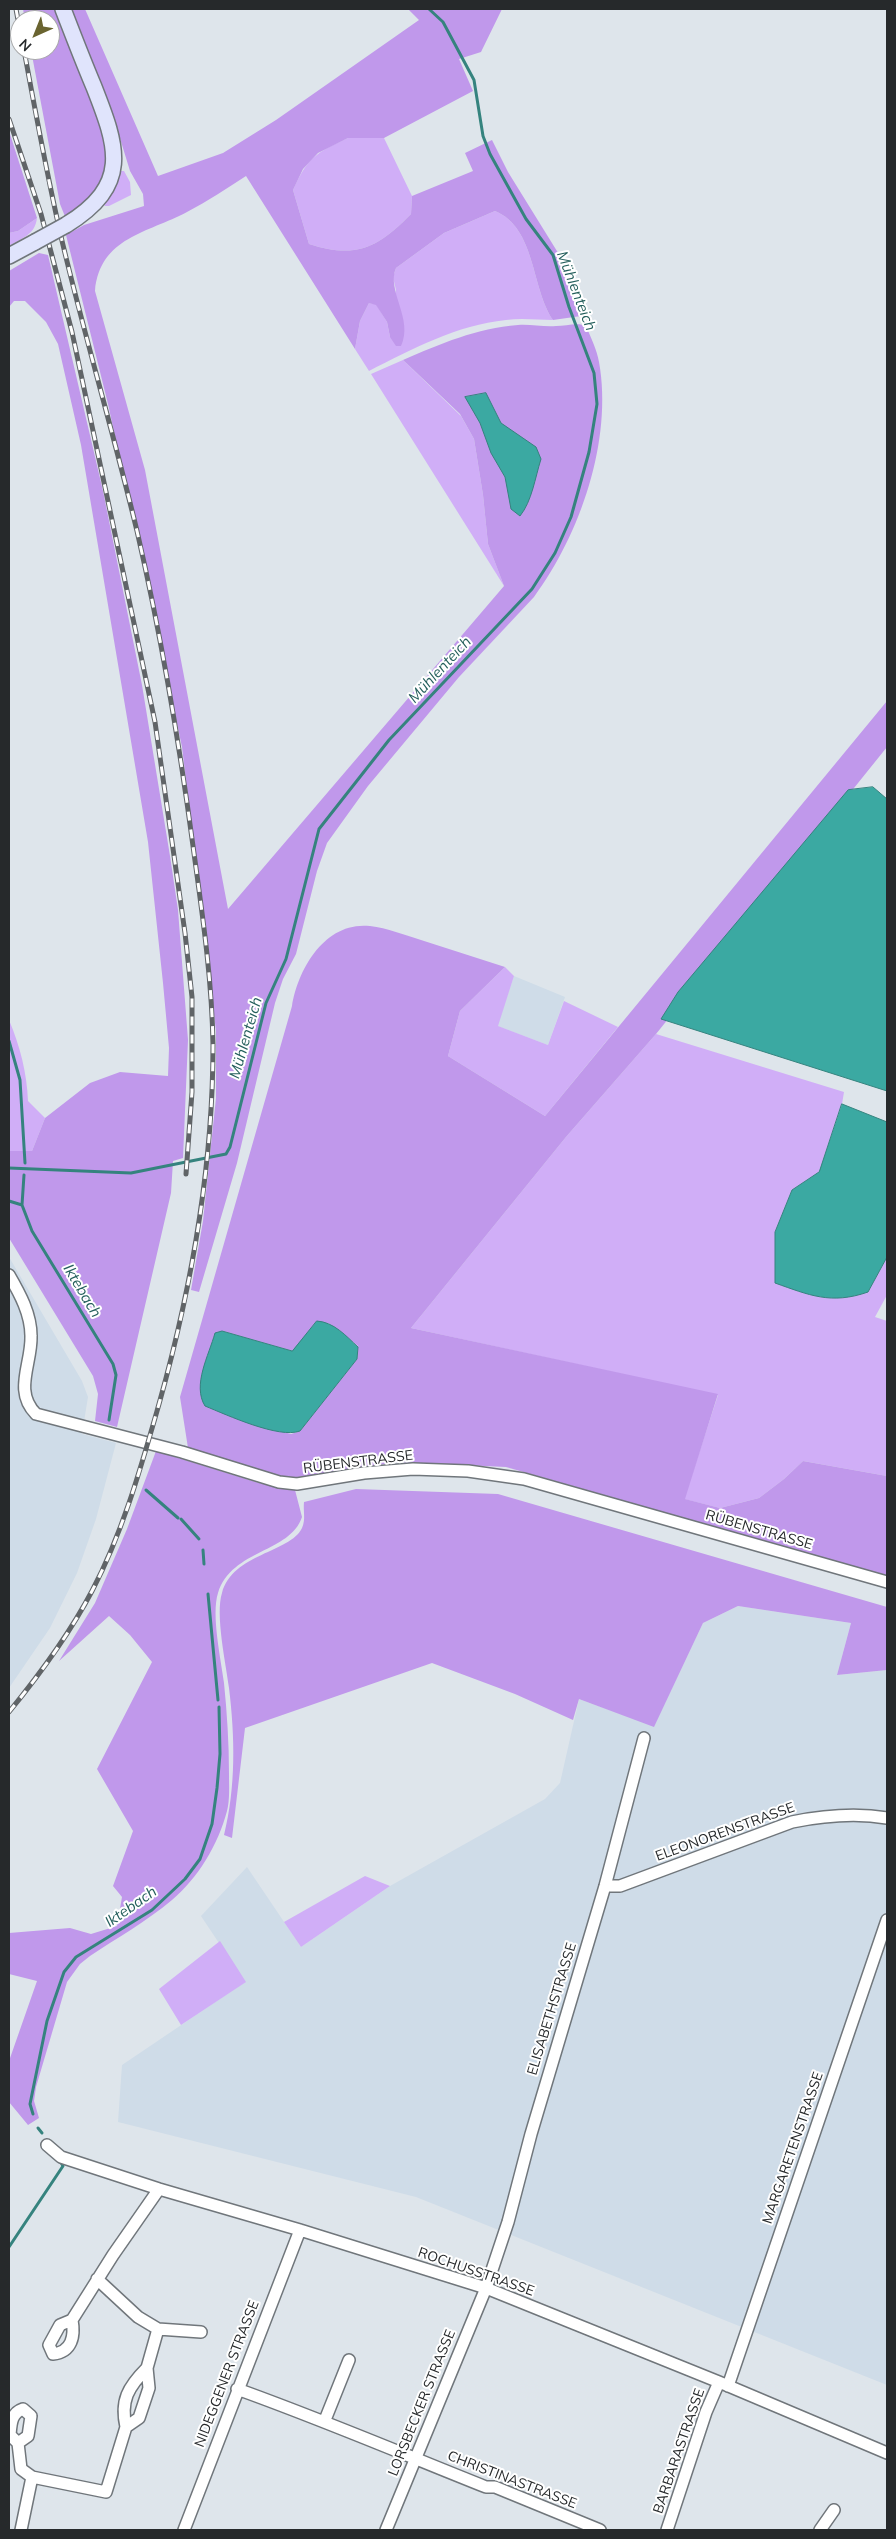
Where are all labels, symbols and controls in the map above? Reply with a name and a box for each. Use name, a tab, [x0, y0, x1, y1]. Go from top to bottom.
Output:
north arrow	[10, 10, 60, 60]
text: N	[15, 35, 35, 55]
water label: Mühlenteich	[553, 249, 599, 333]
water label: Mühlenteich	[405, 633, 475, 707]
water label: Mühlenteich	[226, 995, 266, 1081]
water label: Iktebach	[59, 1261, 105, 1321]
street label: RÜBENSTRASSE	[302, 1447, 414, 1477]
street label: RÜBENSTRASSE	[704, 1507, 814, 1553]
street label: ELEONORENSTRASSE	[653, 1799, 797, 1865]
water label: Iktebach	[102, 1883, 160, 1931]
street label: ELISABETHSTRASSE	[524, 1941, 580, 2077]
street label: MARGARETENSTRASSE	[759, 2070, 827, 2226]
street label: ROCHUSSTRASSE	[416, 2244, 536, 2300]
street label: NIDEGGENER STRASSE	[191, 2298, 263, 2450]
street label: LORSBECKER STRASSE	[385, 2327, 459, 2479]
street label: BARBARASTRASSE	[650, 2386, 708, 2516]
street label: CHRISTINASTRASSE	[445, 2448, 579, 2512]

